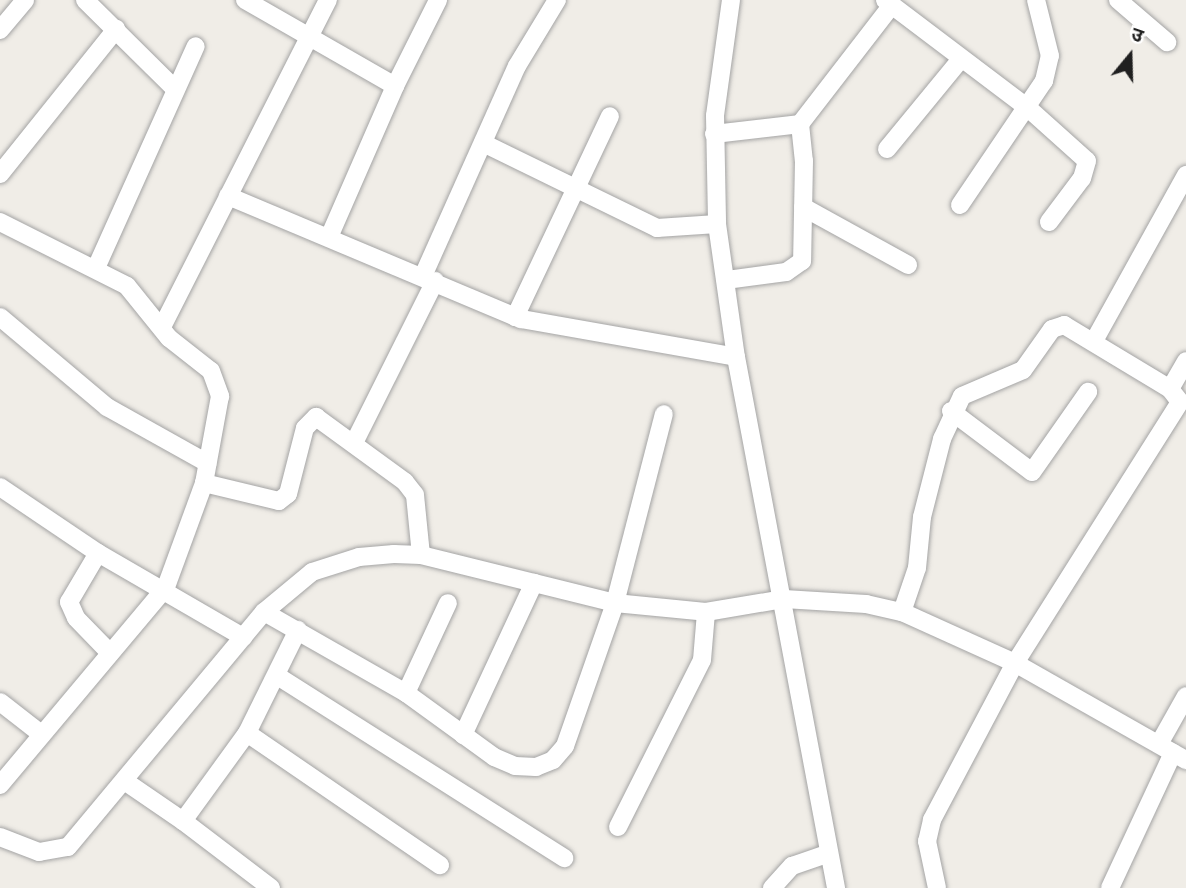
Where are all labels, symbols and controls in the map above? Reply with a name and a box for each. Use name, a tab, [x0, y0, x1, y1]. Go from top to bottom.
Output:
north arrow	[1095, 21, 1165, 91]
text: उ	[1128, 23, 1146, 49]

